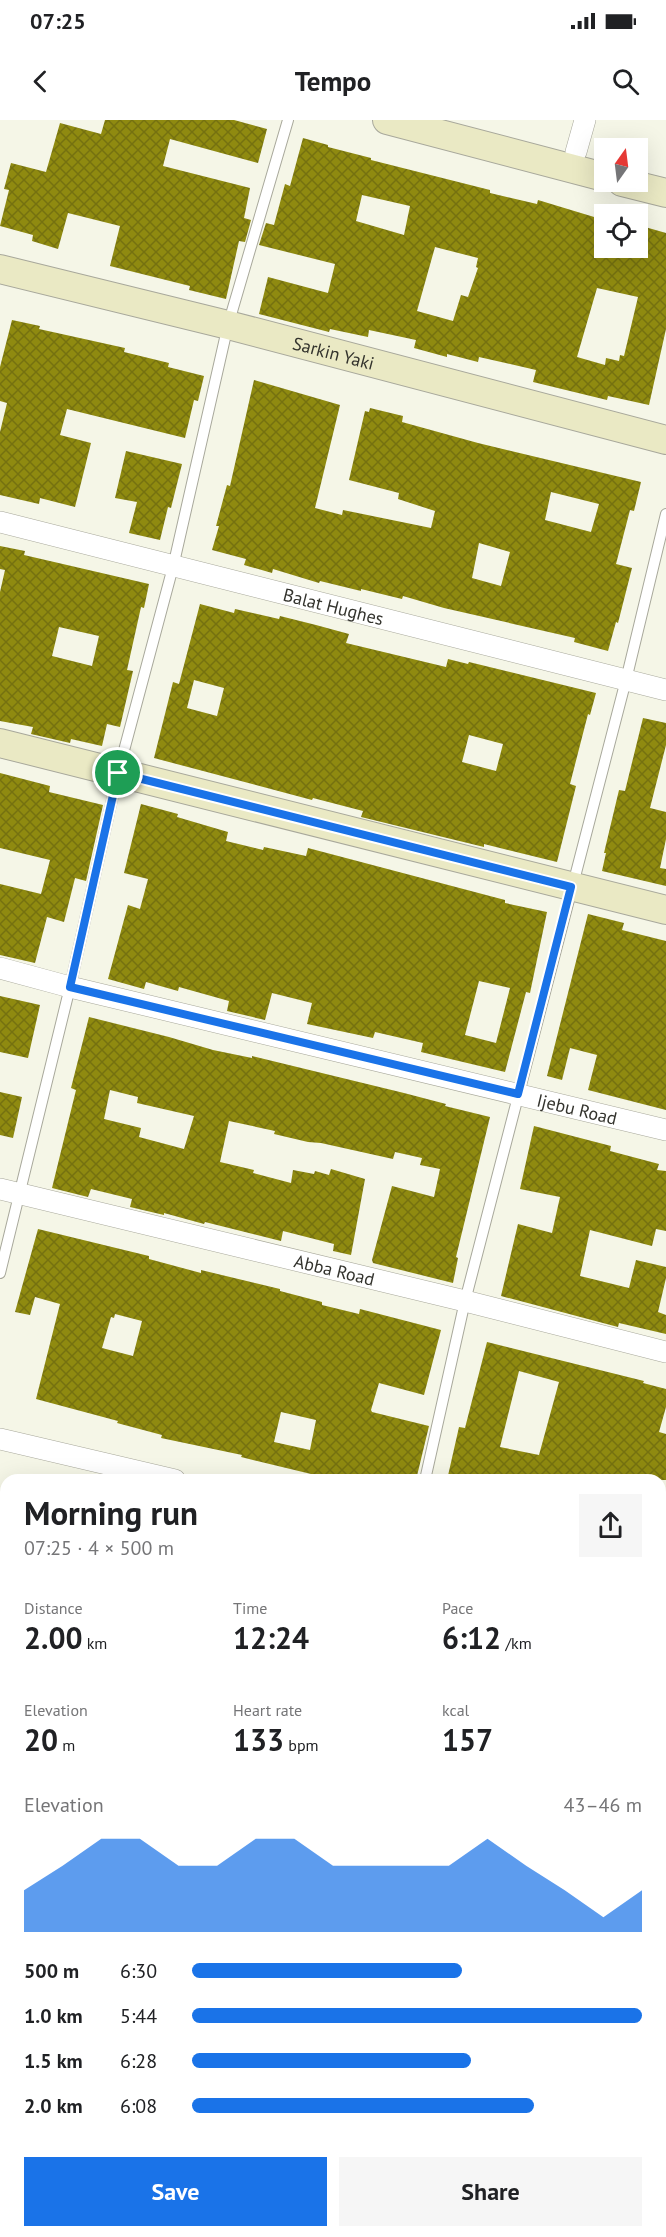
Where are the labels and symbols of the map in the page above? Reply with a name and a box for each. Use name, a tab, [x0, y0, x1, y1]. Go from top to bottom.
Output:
north arrow	[594, 138, 648, 192]
street label: Sarkin Yaki	[290, 331, 377, 374]
street label: Balat Hughes	[281, 582, 386, 630]
pin	[92, 747, 143, 798]
street label: Ijebu Road	[535, 1088, 619, 1129]
street label: Abba Road	[292, 1249, 377, 1290]

